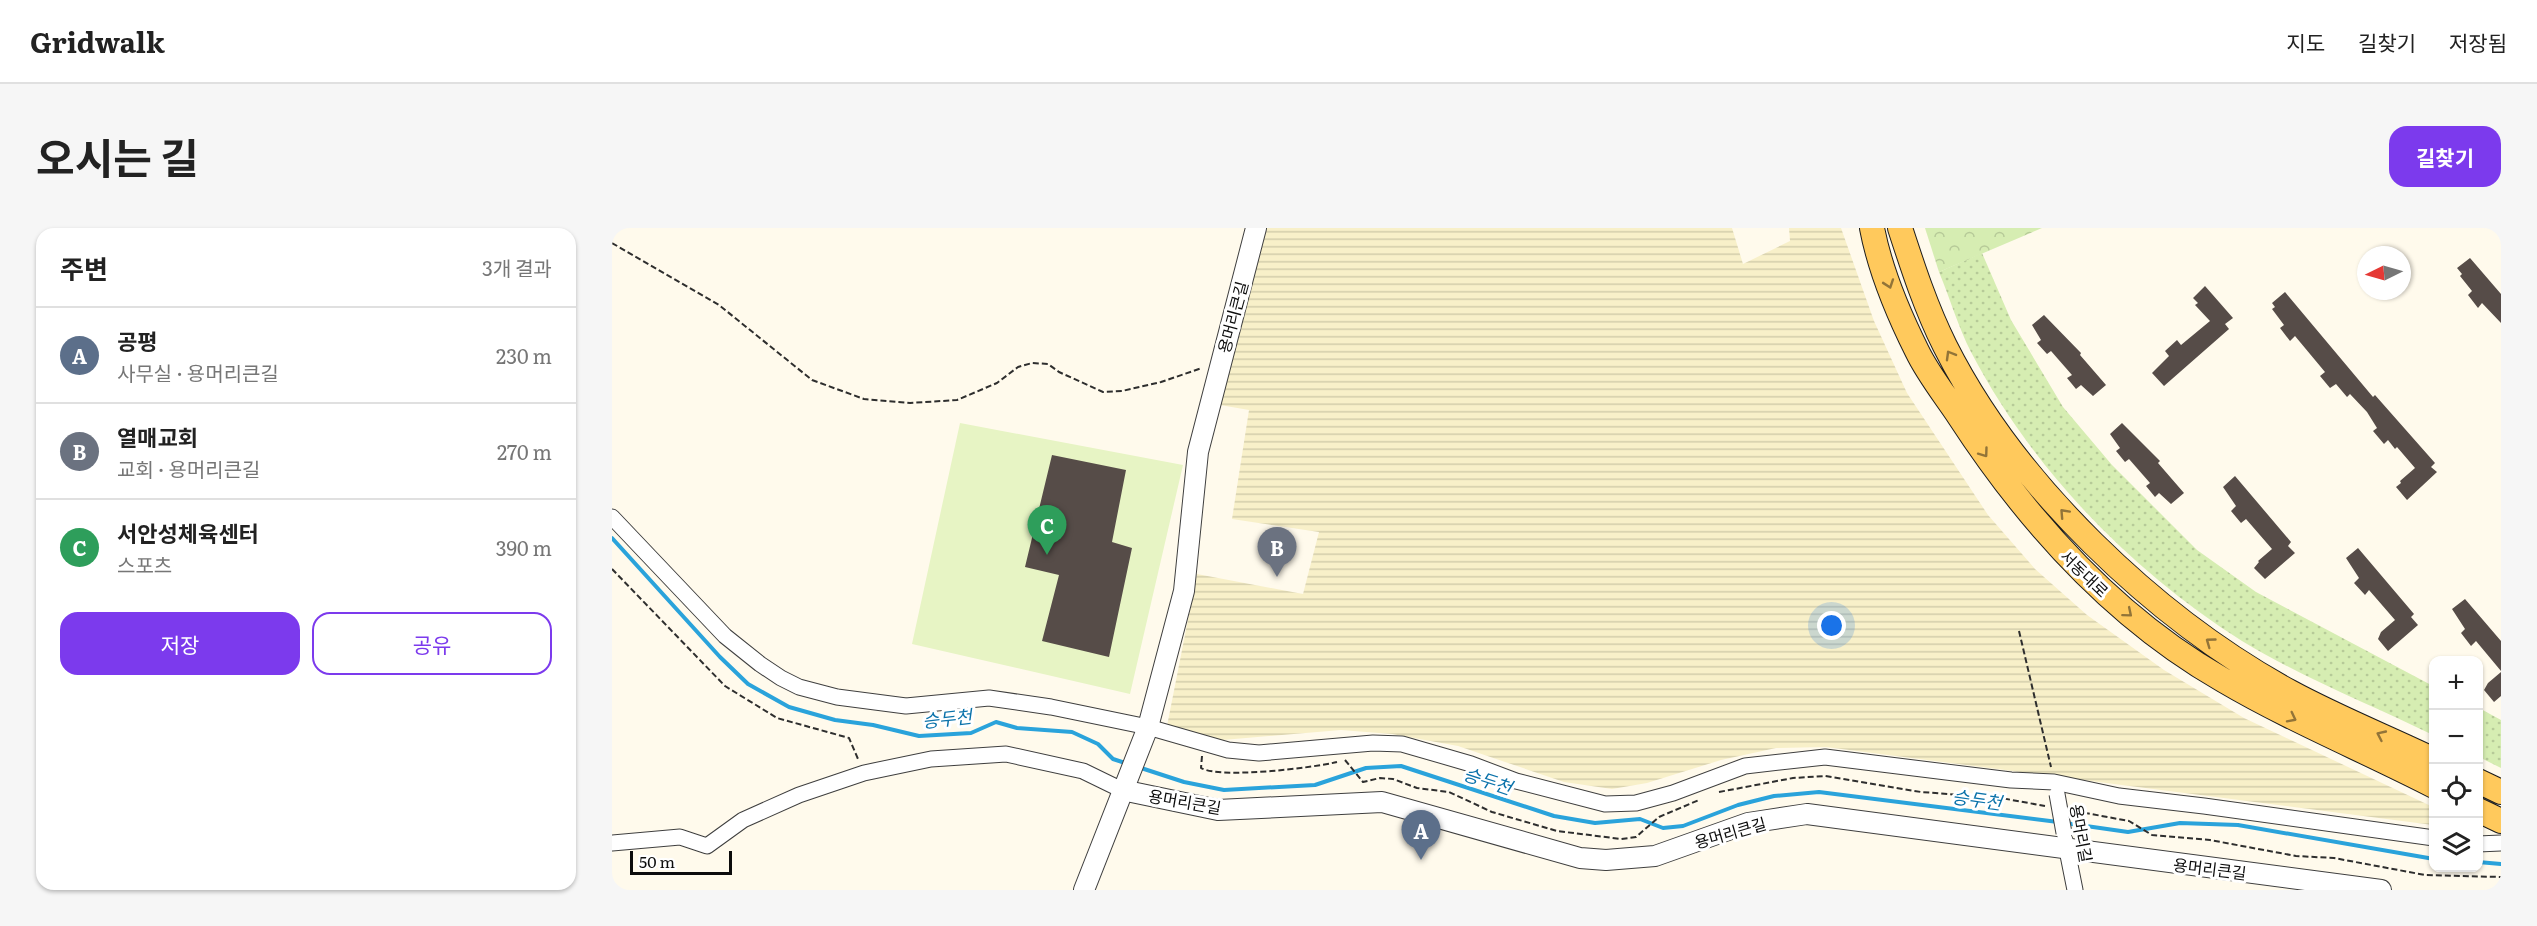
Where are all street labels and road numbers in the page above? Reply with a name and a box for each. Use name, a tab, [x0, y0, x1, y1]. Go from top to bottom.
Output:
street label: 용머리큰길	[1211, 278, 1253, 356]
street label: 서동대로	[2055, 544, 2115, 602]
street label: 용머리큰길	[1147, 783, 1223, 819]
street label: 용머리길	[2065, 802, 2099, 864]
street label: 용머리큰길	[1691, 810, 1769, 854]
street label: 용머리큰길	[2172, 852, 2248, 884]

